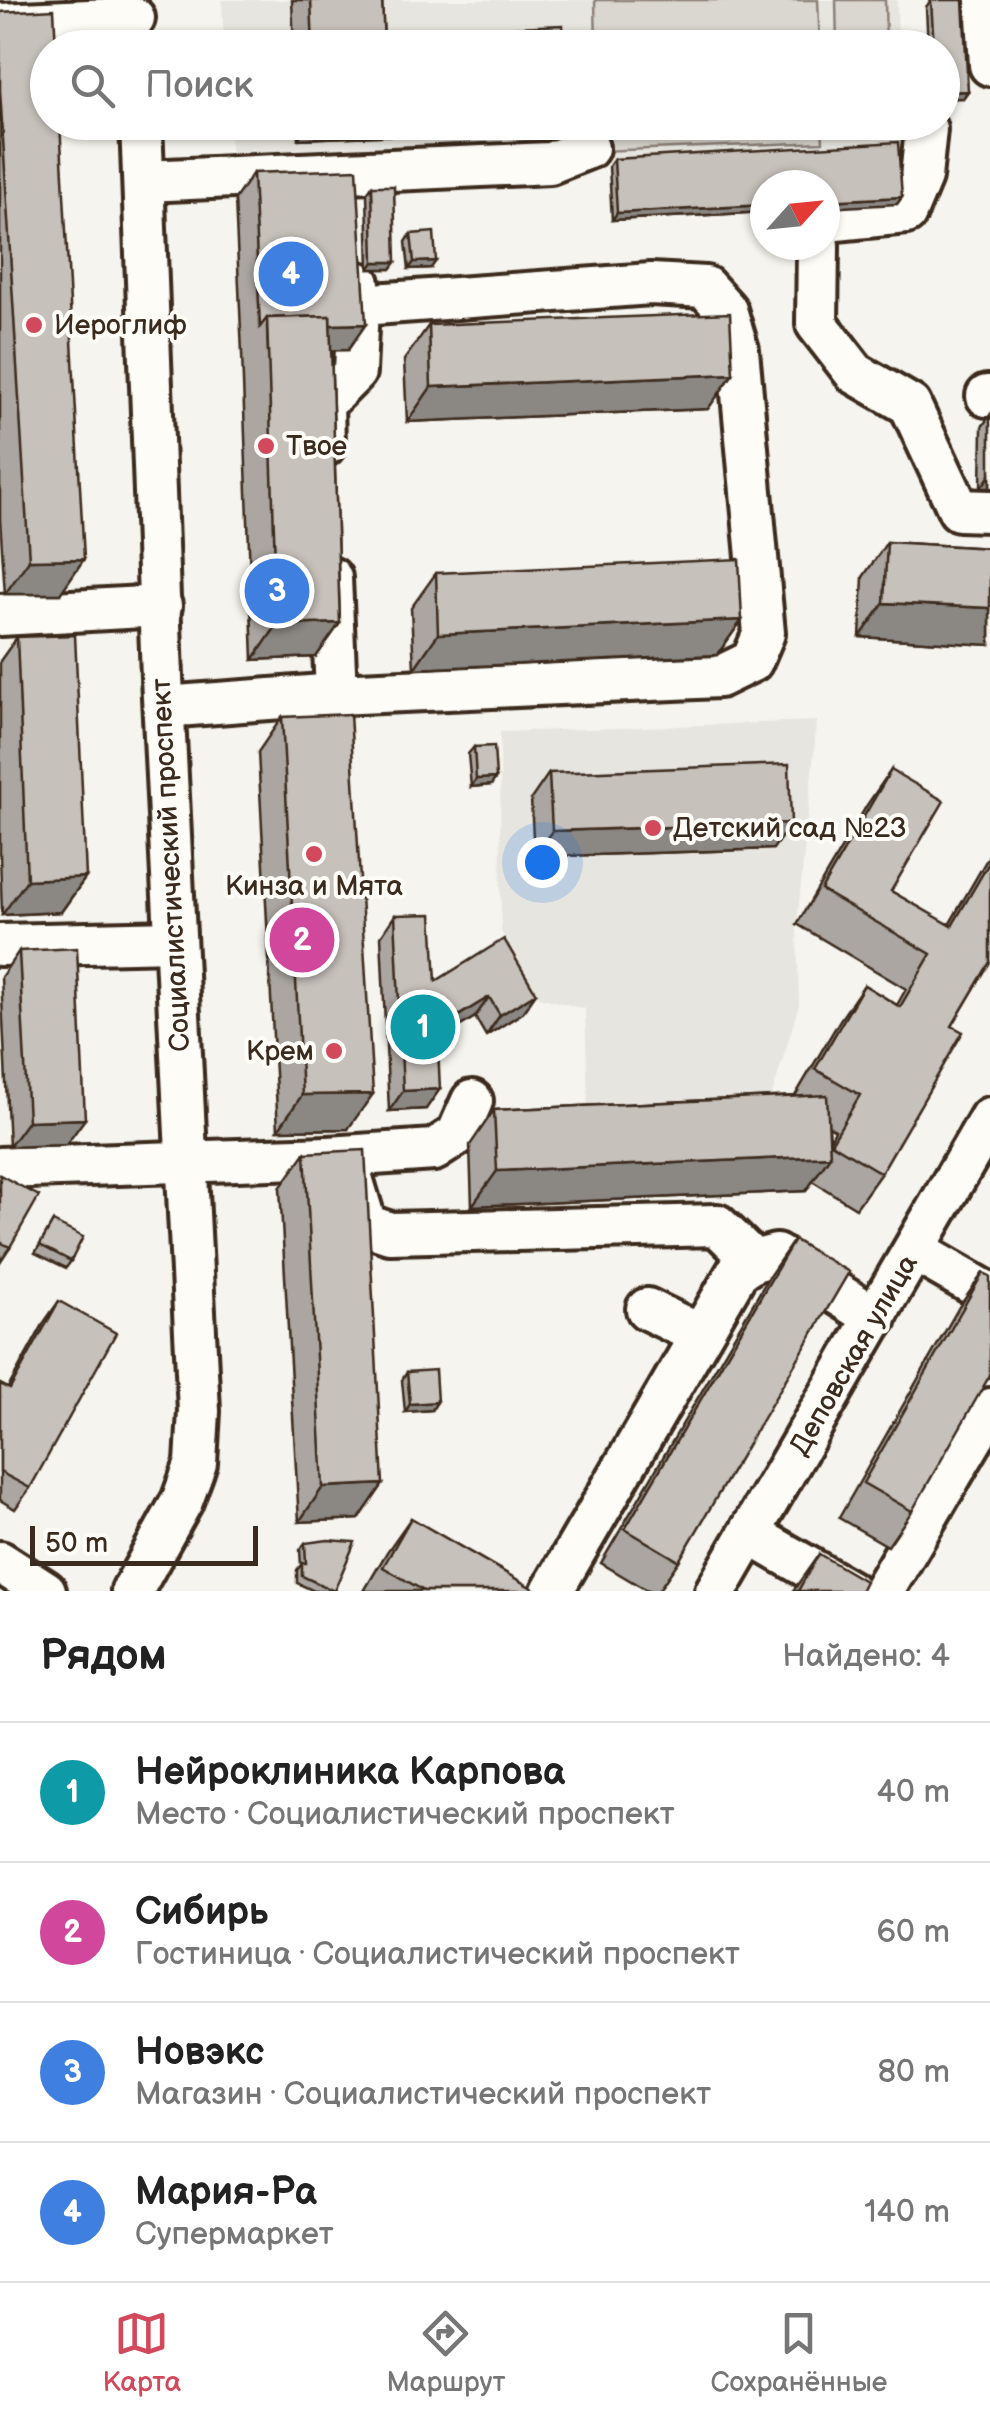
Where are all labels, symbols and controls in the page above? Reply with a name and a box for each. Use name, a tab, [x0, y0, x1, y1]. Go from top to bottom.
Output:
search box	[30, 30, 960, 140]
icon: search	[65, 58, 120, 113]
text: Поиск	[145, 63, 253, 108]
north arrow	[750, 170, 840, 260]
pin: 4	[258, 236, 324, 312]
place label: Иероглиф	[54, 309, 187, 342]
marker: Иероглиф	[23, 314, 45, 336]
place label: Твое	[286, 430, 347, 463]
marker: Твое	[255, 435, 277, 457]
pin: 3	[244, 554, 310, 628]
street label: Социалистический проспект	[145, 677, 197, 1053]
place label: Детский сад №23	[673, 812, 907, 845]
marker: Детский сад №23	[642, 817, 664, 839]
your location	[517, 837, 568, 888]
marker: Кинза и Мята	[303, 843, 325, 865]
place label: Кинза и Мята	[225, 870, 404, 903]
pin: 2	[270, 902, 334, 978]
pin: 1	[390, 990, 456, 1064]
place label: Крем	[246, 1035, 314, 1068]
marker: Крем	[323, 1040, 345, 1062]
street label: Деповская улица	[783, 1248, 925, 1461]
scale bar	[30, 1521, 258, 1566]
text: 50 m	[45, 1527, 108, 1560]
text: Рядом	[40, 1631, 167, 1682]
text: Найдено: 4	[782, 1637, 950, 1676]
text: Нейроклиника Карпова	[135, 1750, 565, 1795]
text: 1	[66, 1773, 79, 1812]
text: 40 m	[877, 1773, 950, 1812]
text: Место · Социалистический проспект	[135, 1795, 675, 1834]
text: Сибирь	[135, 1890, 268, 1935]
text: 2	[63, 1913, 82, 1952]
text: 60 m	[877, 1913, 950, 1952]
text: Гостиница · Социалистический проспект	[135, 1935, 740, 1974]
text: Новэкс	[135, 2030, 264, 2075]
text: 3	[63, 2053, 82, 2092]
text: 80 m	[877, 2053, 950, 2092]
text: Магазин · Социалистический проспект	[135, 2075, 711, 2114]
text: Мария-Ра	[135, 2170, 317, 2215]
text: 4	[63, 2193, 82, 2232]
text: 140 m	[864, 2193, 950, 2232]
text: Супермаркет	[135, 2215, 334, 2254]
tab: Карта	[103, 2306, 181, 2399]
tab: Маршрут	[386, 2306, 505, 2399]
tab: Сохранённые	[711, 2306, 887, 2399]

